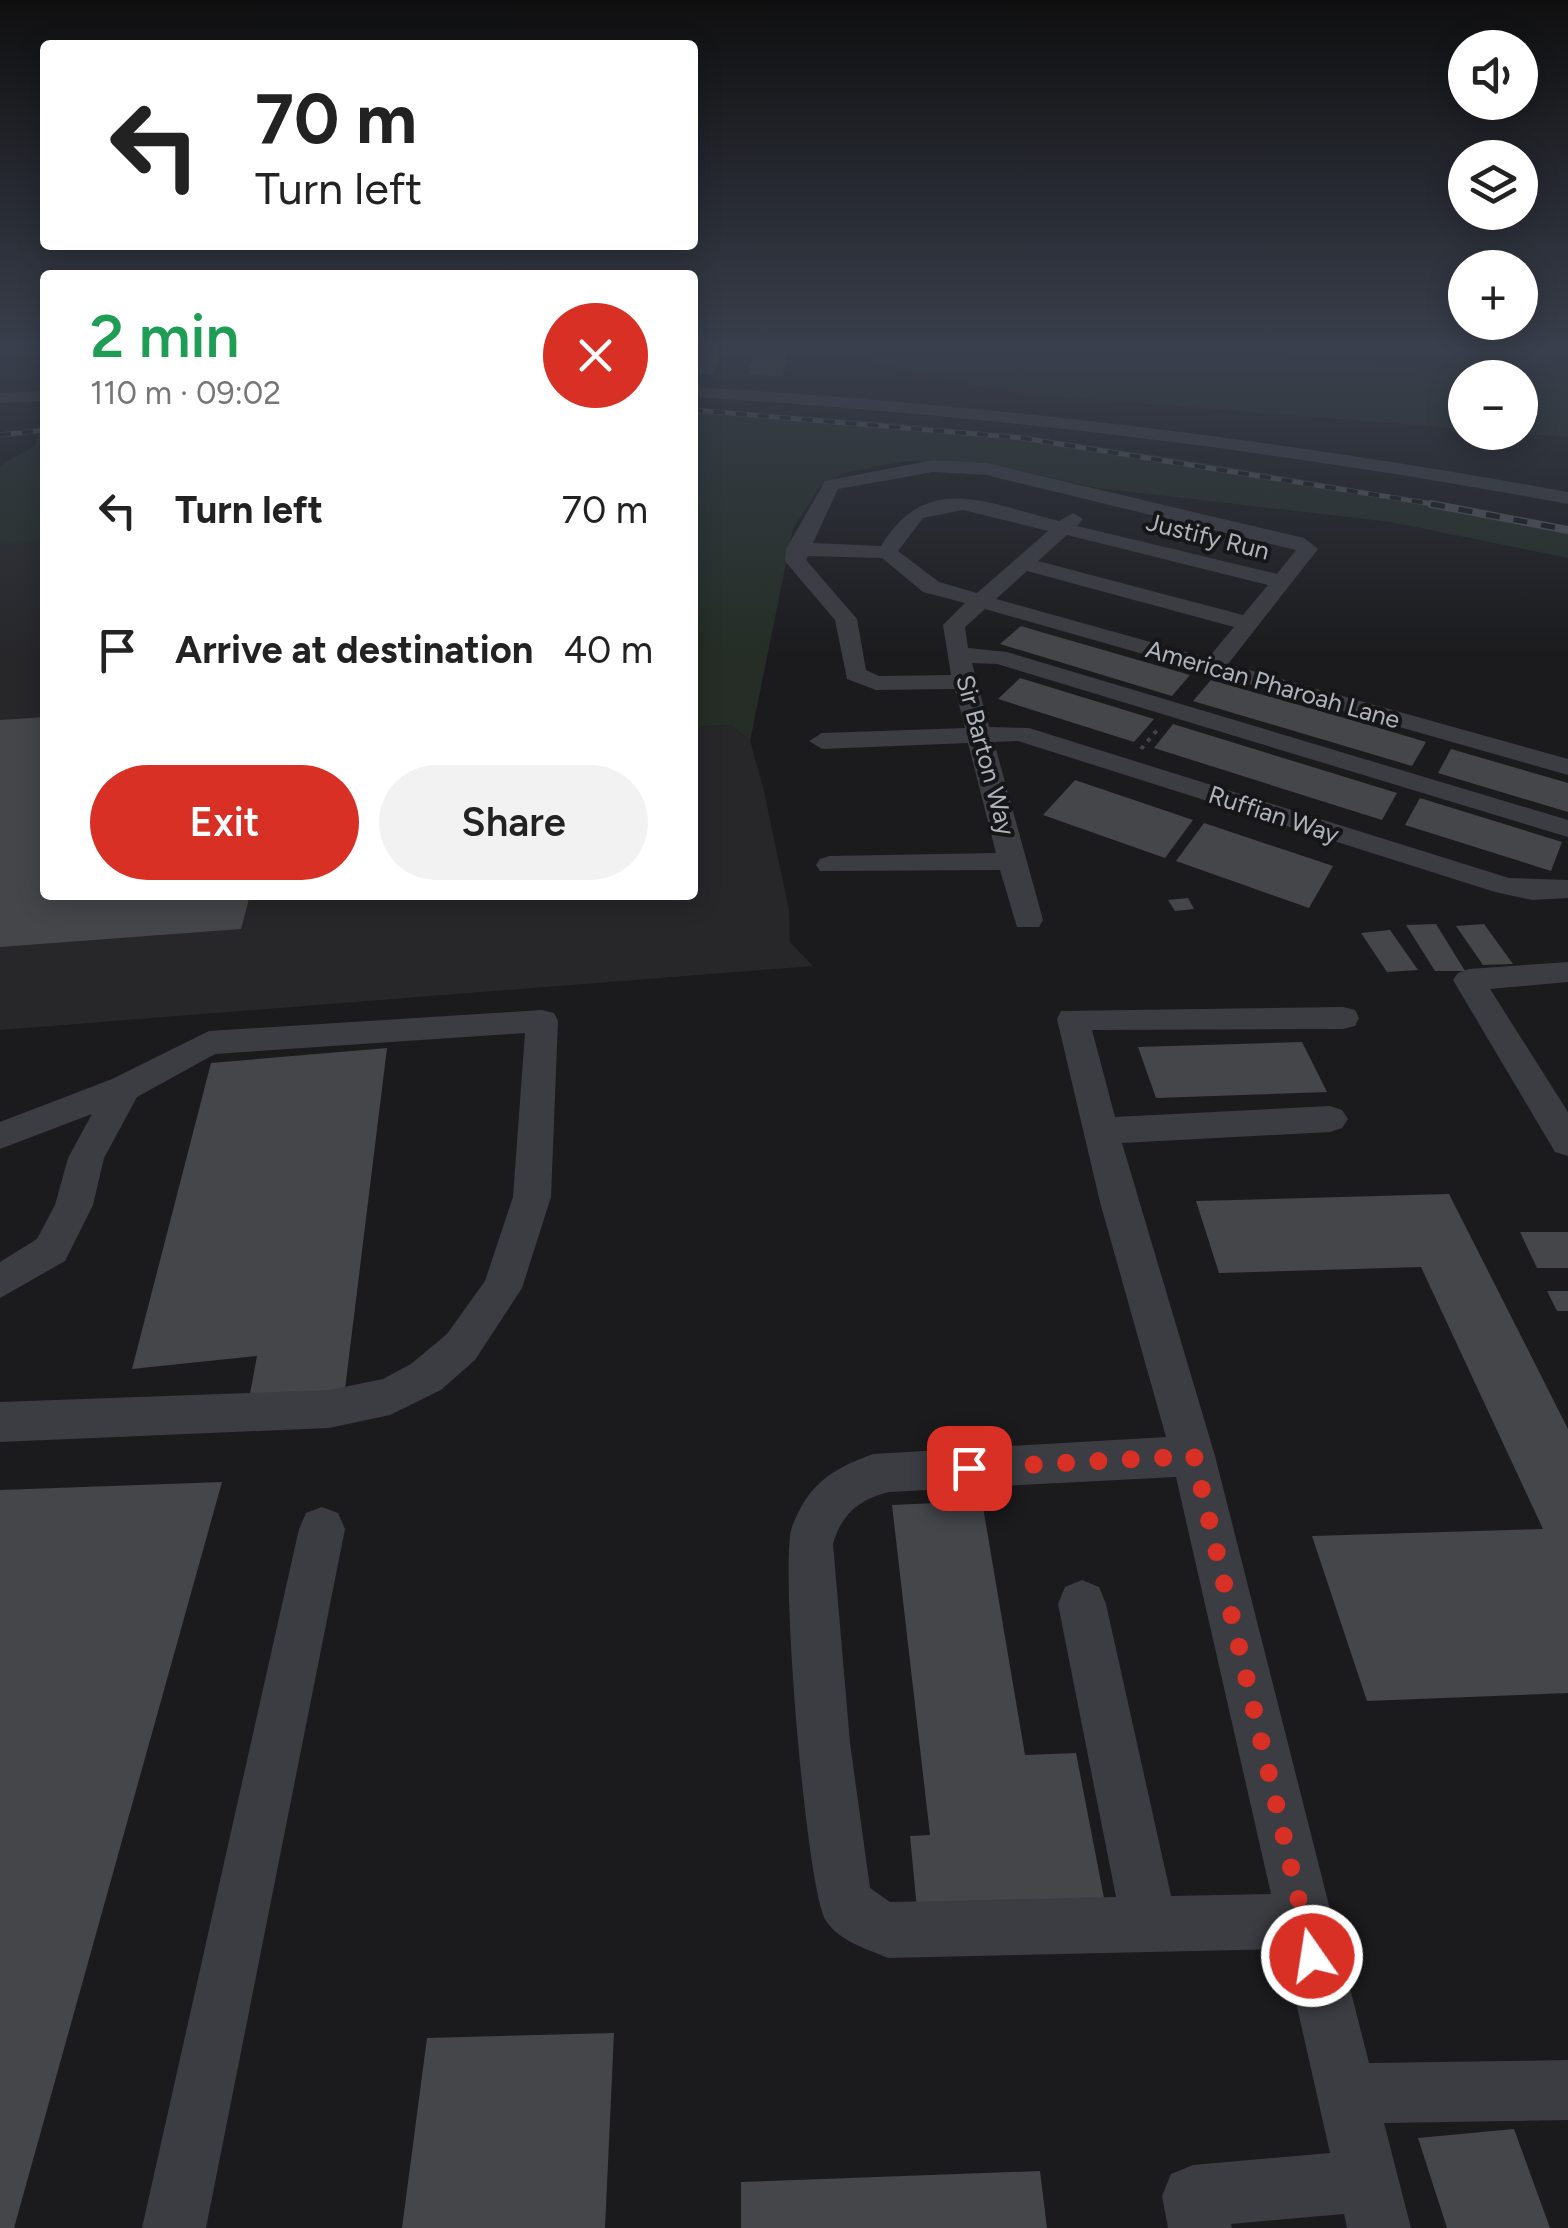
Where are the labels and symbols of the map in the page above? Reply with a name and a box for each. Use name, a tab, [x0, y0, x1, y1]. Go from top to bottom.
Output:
street label: Justify Run	[1143, 506, 1273, 566]
street label: American Pharoah Lane	[1143, 633, 1403, 735]
street label: Sir Barton Way	[950, 671, 1022, 839]
street label: Ruffian Way	[1205, 779, 1343, 849]
pin	[927, 1426, 1012, 1511]
position arrow	[1260, 1904, 1364, 2008]

